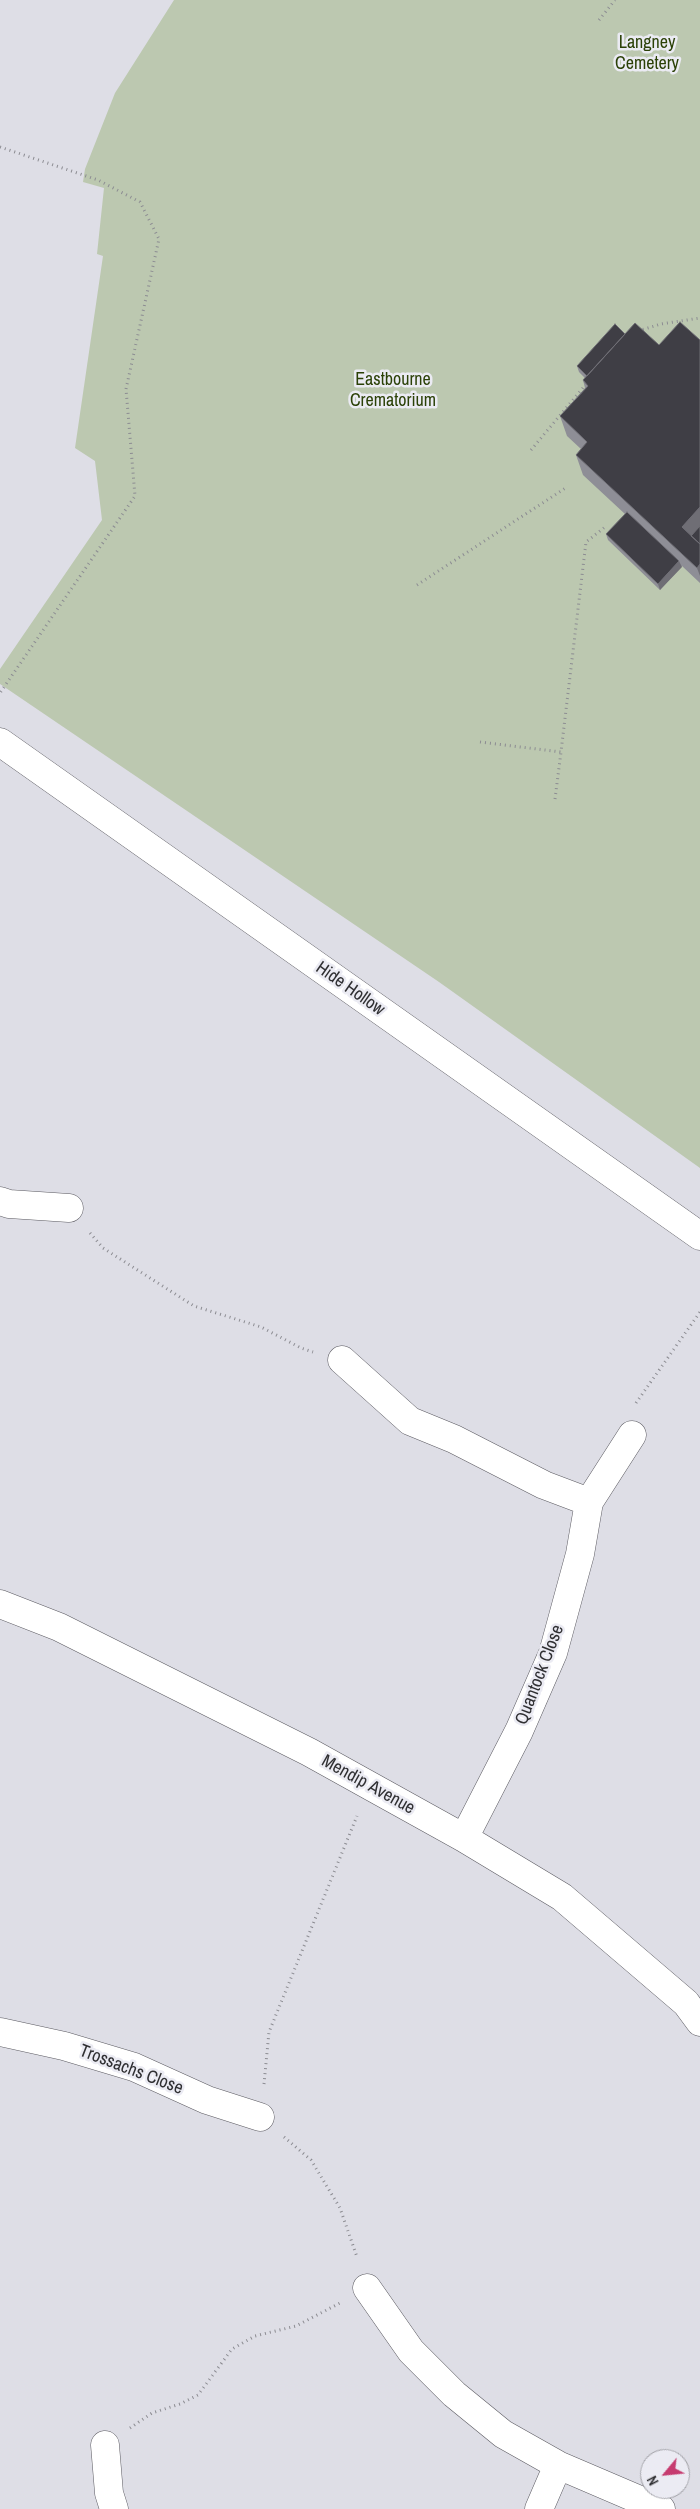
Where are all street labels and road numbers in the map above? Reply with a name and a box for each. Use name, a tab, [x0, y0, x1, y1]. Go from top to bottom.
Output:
street label: Hide Hollow	[311, 957, 389, 1021]
street label: Quantock Close	[511, 1622, 569, 1728]
street label: Mendip Avenue	[318, 1751, 418, 1819]
street label: Trossachs Close	[76, 2040, 186, 2100]

